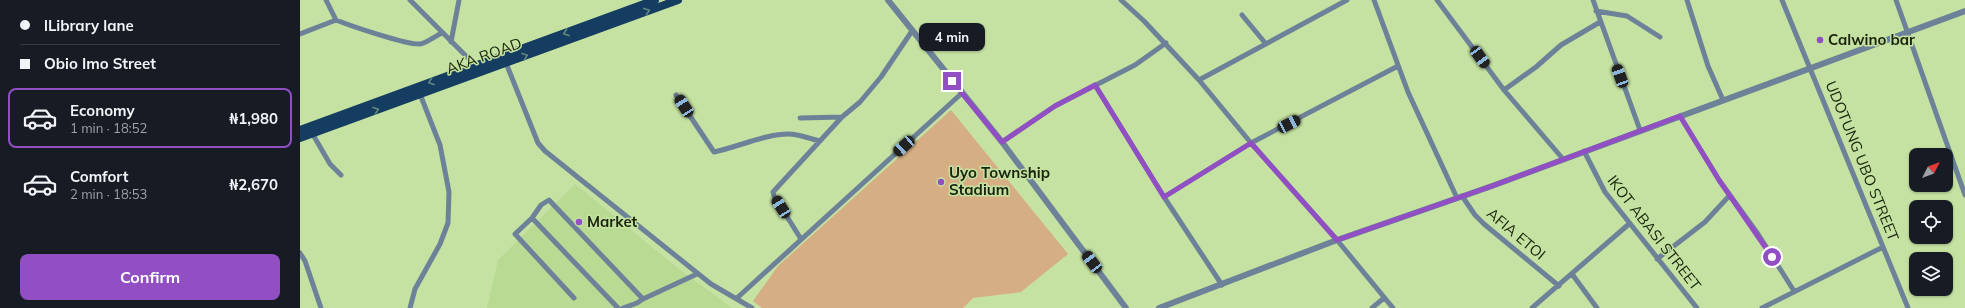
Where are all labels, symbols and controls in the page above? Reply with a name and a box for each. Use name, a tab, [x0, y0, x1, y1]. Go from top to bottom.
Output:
one-way arrow	[643, 8, 650, 16]
text: lLibrary lane	[44, 16, 134, 35]
callout: 4 min	[919, 23, 985, 51]
one-way arrow	[563, 29, 570, 37]
text: 4 min	[935, 29, 969, 45]
place label: Calwino bar	[1828, 30, 1915, 49]
street label: AKA ROAD	[443, 33, 524, 78]
marker: Calwino bar	[1815, 35, 1825, 45]
car	[1468, 44, 1492, 70]
one-way arrow	[521, 52, 528, 61]
text: Obio Imo Street	[44, 54, 156, 73]
car	[1610, 63, 1630, 89]
route end	[943, 72, 961, 90]
one-way arrow	[427, 78, 434, 86]
street label: UDOTUNG UBO STREET	[1822, 78, 1903, 244]
car	[672, 93, 696, 119]
icon: car	[22, 100, 58, 136]
text: Economy	[70, 101, 135, 120]
one-way arrow	[373, 106, 380, 115]
text: ₦1,980	[229, 109, 278, 128]
car	[1276, 113, 1302, 135]
text: 1 min · 18:52	[70, 120, 147, 136]
car	[891, 134, 917, 158]
north arrow	[1909, 148, 1953, 192]
map controls	[1909, 148, 1953, 296]
place label: Uyo Township Stadium	[949, 163, 1050, 199]
icon: car	[22, 166, 58, 202]
text: Comfort	[70, 167, 128, 186]
street label: IKOT ABASI STREET	[1603, 171, 1705, 294]
text: ₦2,670	[229, 175, 278, 194]
marker: Uyo Township Stadium	[936, 177, 946, 187]
text: 2 min · 18:53	[70, 186, 147, 202]
car	[770, 194, 792, 220]
button: locate	[1909, 200, 1953, 244]
street label: AFIA ETOI	[1483, 204, 1550, 264]
place label: Market	[587, 212, 638, 231]
marker: Market	[574, 217, 584, 227]
route start	[1763, 248, 1781, 266]
car	[1080, 249, 1104, 275]
button: layers	[1909, 252, 1953, 296]
button: Confirm	[20, 254, 280, 300]

